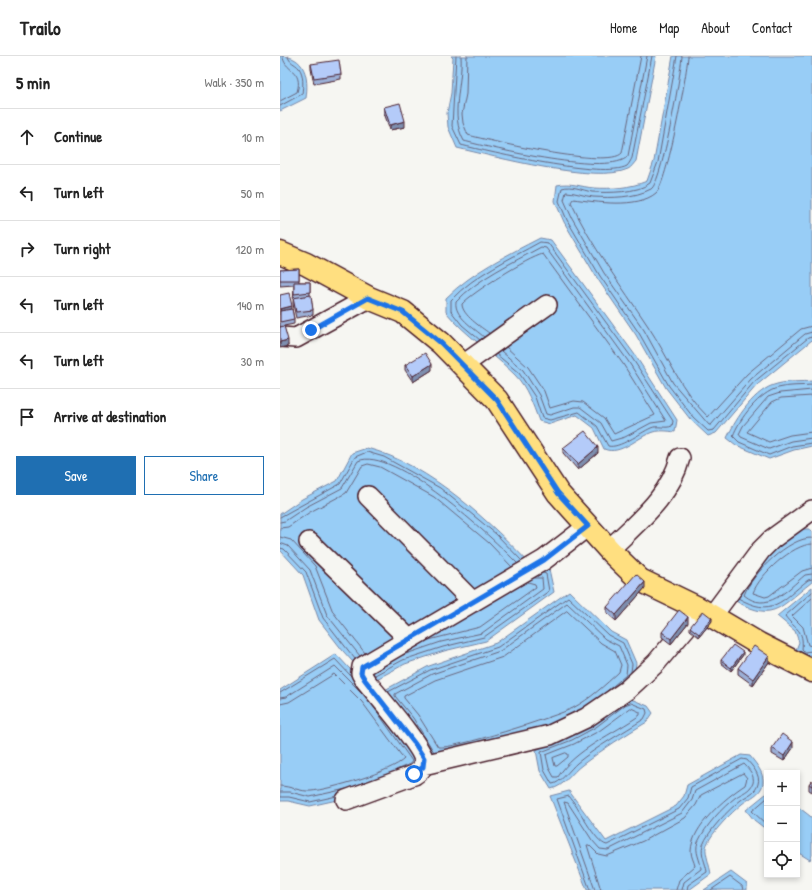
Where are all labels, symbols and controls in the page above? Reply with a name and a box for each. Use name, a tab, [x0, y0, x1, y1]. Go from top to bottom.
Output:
text: Trailo	[20, 15, 61, 41]
text: Home	[610, 18, 637, 37]
text: Map	[659, 18, 679, 37]
text: About	[701, 18, 730, 37]
text: Contact	[752, 18, 792, 37]
text: 5 min	[16, 71, 50, 94]
text: Walk · 350 m	[204, 73, 264, 91]
icon: ahead	[16, 126, 38, 148]
text: Continue	[54, 126, 102, 147]
text: 10 m	[242, 128, 264, 146]
icon: left	[16, 182, 38, 204]
text: Turn left	[54, 182, 104, 203]
text: 50 m	[241, 184, 264, 202]
icon: right	[16, 238, 38, 260]
text: Turn right	[54, 238, 110, 259]
text: 120 m	[236, 240, 264, 258]
icon: left	[16, 294, 38, 316]
text: Turn left	[54, 294, 104, 315]
text: 140 m	[237, 296, 264, 314]
route end	[302, 321, 320, 339]
icon: left	[16, 350, 38, 372]
text: Turn left	[54, 350, 104, 371]
text: 30 m	[241, 352, 264, 370]
icon: arrive	[16, 406, 38, 428]
text: Arrive at destination	[54, 406, 166, 427]
button: Save	[16, 456, 136, 495]
button: Share	[144, 456, 264, 495]
route start	[405, 765, 423, 783]
map controls	[764, 770, 800, 878]
button: +	[764, 770, 800, 806]
button: −	[764, 806, 800, 842]
button: locate	[764, 842, 800, 878]

